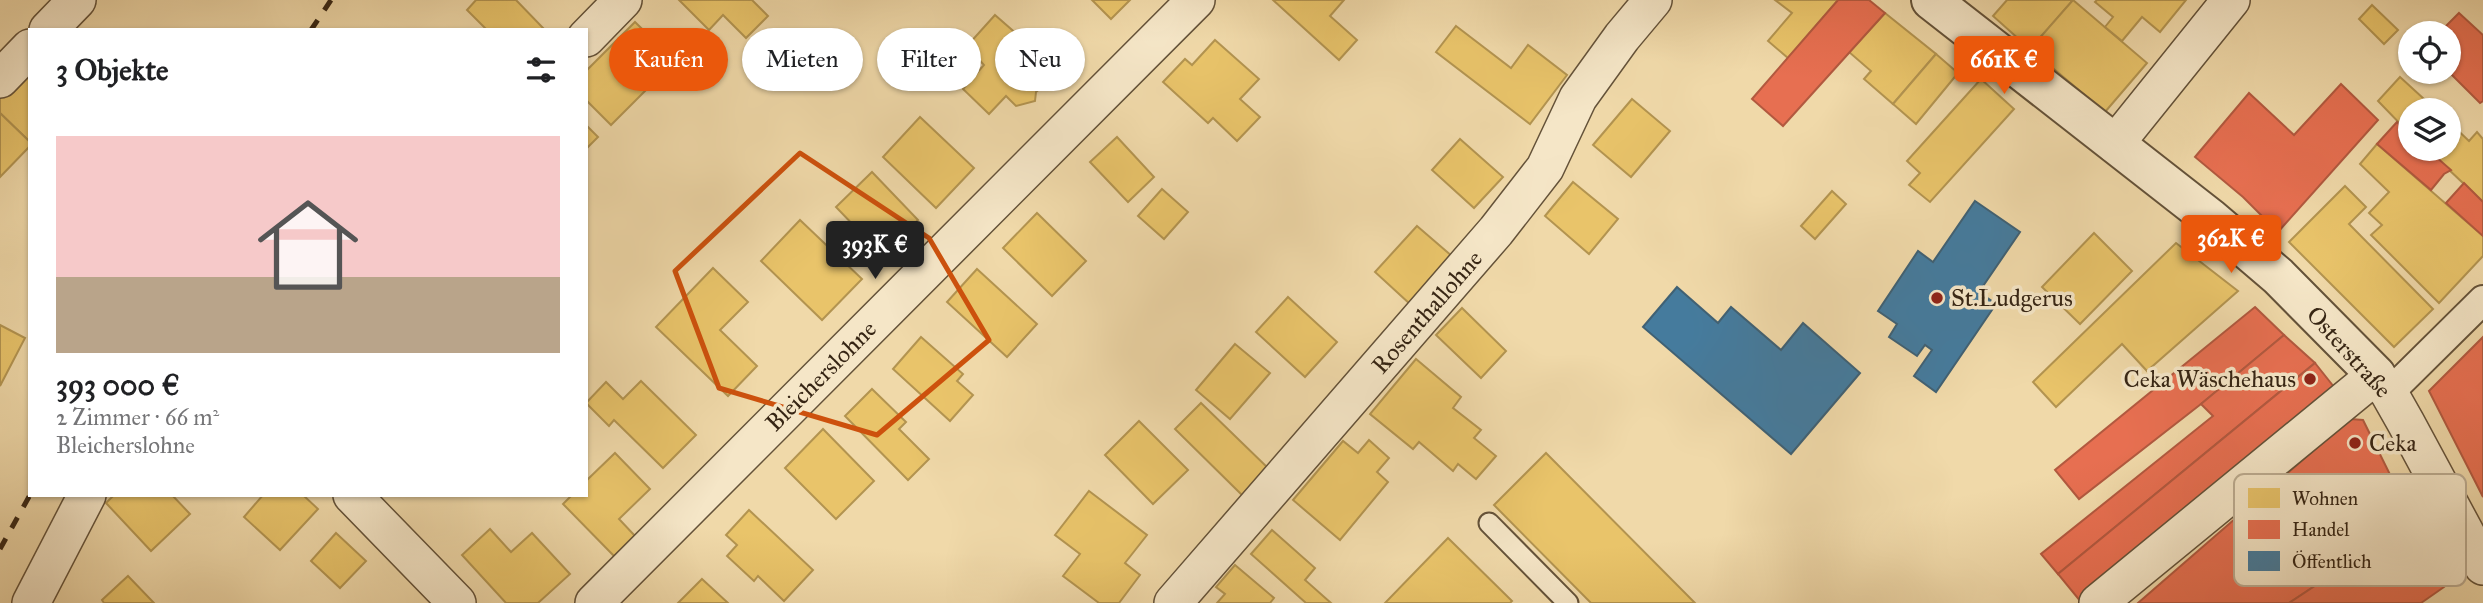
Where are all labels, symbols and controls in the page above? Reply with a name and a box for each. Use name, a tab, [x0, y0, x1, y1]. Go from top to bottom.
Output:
map controls	[2398, 21, 2461, 161]
button: locate	[2398, 21, 2461, 84]
chip: Kaufen	[609, 28, 728, 91]
chip: Mieten	[742, 28, 863, 91]
chip: Filter	[877, 28, 981, 91]
chip: Neu	[995, 28, 1085, 91]
pin: 661K €	[1947, 36, 2061, 96]
text: 661K €	[1970, 45, 2038, 73]
icon: filters	[522, 51, 560, 89]
text: 3 Objekte	[56, 52, 169, 88]
button: layers	[2398, 98, 2461, 161]
icon: home	[245, 182, 371, 308]
pin: 362K €	[2174, 216, 2288, 275]
pin: 393K €	[818, 222, 932, 281]
text: 362K €	[2197, 224, 2265, 252]
text: 393K €	[842, 230, 908, 258]
street label: Rosenthallohne	[1365, 244, 1489, 380]
place label: St.Ludgerus	[1951, 283, 2073, 313]
marker: St.Ludgerus	[1929, 290, 1945, 306]
street label: Osterstraße	[2300, 300, 2398, 404]
street label: Bleicherslohne	[759, 314, 883, 438]
place label: Ceka Wäschehaus	[2123, 364, 2296, 394]
text: 393 000 €	[56, 367, 180, 403]
marker: Ceka Wäschehaus	[2302, 371, 2318, 387]
text: 2 Zimmer · 66 m²	[56, 403, 219, 431]
place label: Ceka	[2369, 428, 2417, 458]
text: Bleicherslohne	[56, 431, 195, 459]
marker: Ceka	[2347, 435, 2363, 451]
legend	[2234, 474, 2466, 586]
text: Wohnen	[2292, 487, 2358, 510]
text: Handel	[2292, 518, 2350, 541]
text: Öffentlich	[2292, 550, 2372, 573]

